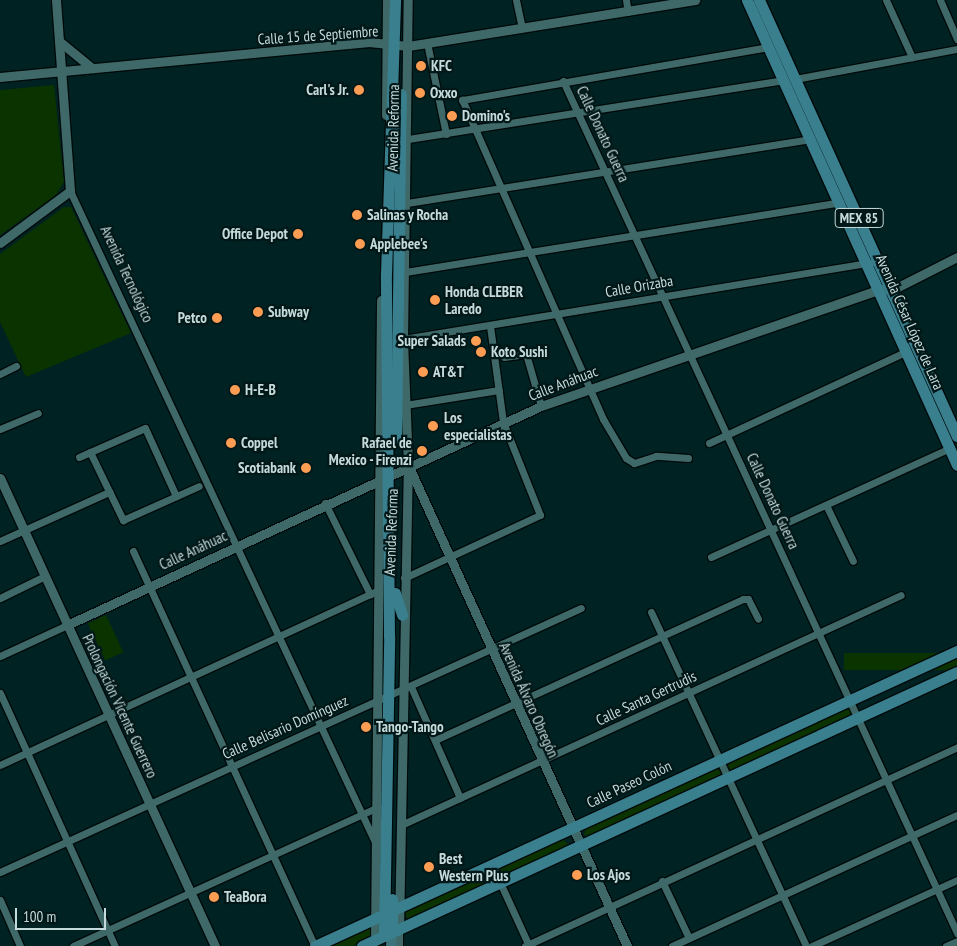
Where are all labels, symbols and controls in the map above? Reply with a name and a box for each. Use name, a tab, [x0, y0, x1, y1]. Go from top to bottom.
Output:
street label: Calle 15 de Septiembre	[257, 22, 379, 48]
place label: KFC	[431, 57, 452, 75]
marker: KFC	[415, 60, 427, 72]
place label: Carl's Jr.	[306, 81, 349, 99]
street label: Calle Donato Guerra	[573, 83, 633, 185]
marker: Carl's Jr.	[353, 84, 365, 96]
street label: Avenida Reforma	[383, 84, 403, 172]
place label: Oxxo	[430, 84, 457, 102]
marker: Oxxo	[414, 87, 426, 99]
place label: Domino's	[462, 107, 510, 125]
marker: Domino's	[446, 110, 458, 122]
place label: Salinas y Rocha	[367, 206, 449, 224]
road number: MEX 85	[834, 207, 884, 230]
marker: Salinas y Rocha	[351, 209, 363, 221]
street label: Avenida Tecnológico	[97, 223, 157, 325]
place label: Office Depot	[222, 225, 288, 243]
marker: Office Depot	[292, 228, 304, 240]
place label: Applebee's	[370, 235, 427, 253]
marker: Applebee's	[354, 238, 366, 250]
street label: Avenida César López de Lara	[872, 251, 948, 393]
street label: Calle Orizaba	[604, 271, 674, 301]
place label: Honda CLEBER Laredo	[445, 282, 523, 317]
marker: Honda CLEBER Laredo	[429, 294, 441, 306]
place label: Subway	[268, 303, 309, 321]
marker: Subway	[252, 306, 264, 318]
place label: Petco	[178, 309, 207, 327]
marker: Petco	[211, 312, 223, 324]
place label: Super Salads	[398, 332, 466, 350]
marker: Super Salads	[470, 335, 482, 347]
place label: Koto Sushi	[491, 343, 548, 361]
marker: Koto Sushi	[475, 346, 487, 358]
street label: Calle Anáhuac	[526, 361, 600, 405]
place label: AT&T	[433, 363, 464, 381]
marker: AT&T	[417, 366, 429, 378]
place label: H-E-B	[245, 381, 276, 399]
marker: H-E-B	[229, 384, 241, 396]
place label: Los especialistas	[444, 408, 512, 443]
marker: Los especialistas	[426, 419, 440, 433]
place label: Rafael de Mexico - Firenzi	[327, 433, 412, 468]
place label: Coppel	[241, 434, 278, 452]
marker: Coppel	[225, 437, 237, 449]
marker: Rafael de Mexico - Firenzi	[416, 445, 428, 457]
street label: Calle Donato Guerra	[743, 450, 803, 552]
place label: Scotiabank	[238, 459, 296, 477]
marker: Scotiabank	[300, 462, 312, 474]
street label: Avenida Reforma	[380, 488, 402, 576]
street label: Calle Anáhuac	[156, 526, 230, 574]
street label: Prolongación Vicente Guerrero	[79, 631, 161, 781]
street label: Avenida Álvaro Obregón	[495, 639, 563, 761]
street label: Calle Santa Gertrudis	[593, 667, 699, 729]
street label: Calle Belisario Domínguez	[219, 691, 351, 763]
place label: Tango-Tango	[376, 718, 444, 736]
marker: Tango-Tango	[360, 721, 372, 733]
street label: Calle Paseo Colón	[584, 756, 674, 812]
place label: Best Western Plus	[439, 849, 508, 884]
marker: Best Western Plus	[423, 861, 435, 873]
place label: Los Ajos	[587, 866, 631, 884]
marker: Los Ajos	[571, 869, 583, 881]
place label: TeaBora	[224, 888, 267, 906]
marker: TeaBora	[208, 891, 220, 903]
scale bar	[18, 898, 109, 930]
text: 100 m	[23, 907, 56, 926]

